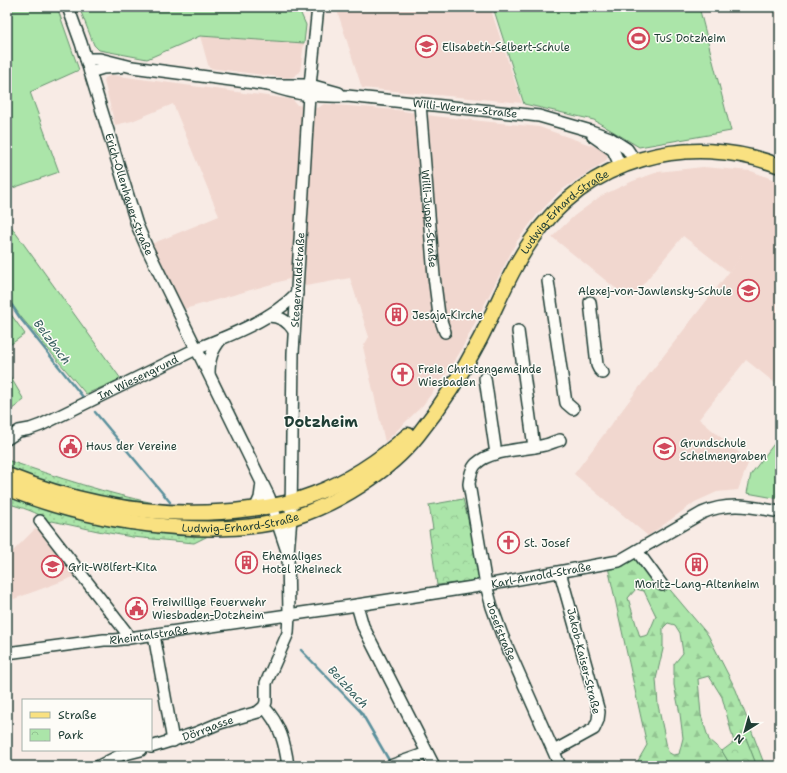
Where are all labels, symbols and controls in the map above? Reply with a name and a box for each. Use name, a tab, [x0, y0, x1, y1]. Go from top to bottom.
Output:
sports icon: TuS Dotzheim	[625, 25, 651, 51]
place label: TuS Dotzheim	[654, 31, 726, 46]
school or university icon: Elisabeth-Selbert-Schule	[413, 34, 439, 60]
place label: Elisabeth-Selbert-Schule	[442, 40, 570, 55]
street label: Willi-Werner-Straße	[412, 96, 518, 122]
street label: Erich-Ollenhauer-Straße	[101, 131, 157, 258]
street label: Ludwig-Erhard-Straße	[517, 166, 612, 257]
street label: Willi-Juppe-Straße	[417, 169, 440, 268]
street label: Stegerwaldstraße	[288, 232, 308, 328]
school or university icon: Alexej-von-Jawlensky-Schule	[735, 278, 761, 304]
place label: Alexej-von-Jawlensky-Schule	[578, 284, 732, 299]
building icon: Jesaja-Kirche	[383, 302, 409, 328]
place label: Jesaja-Kirche	[412, 308, 483, 323]
water label: Belzbach	[30, 316, 74, 368]
street label: Im Wiesengrund	[95, 352, 181, 404]
church icon: Freie Christengemeinde Wiesbaden	[390, 362, 416, 388]
place label: Freie Christengemeinde Wiesbaden	[418, 362, 542, 390]
district label: Dotzheim	[284, 412, 358, 432]
public building icon: Haus der Vereine	[58, 433, 84, 459]
school or university icon: Grundschule Schelmengraben	[651, 436, 677, 462]
place label: Grundschule Schelmengraben	[680, 436, 767, 464]
place label: Haus der Vereine	[86, 439, 177, 454]
street label: Ludwig-Erhard-Straße	[181, 509, 301, 536]
church icon: St. Josef	[495, 530, 521, 556]
place label: St. Josef	[524, 536, 571, 551]
building icon: Ehemaliges Hotel Rheineck	[234, 549, 260, 575]
place label: Ehemaliges Hotel Rheineck	[262, 549, 342, 577]
building icon: Moritz-Lang-Altenheim	[684, 551, 710, 577]
school or university icon: Grit-Wölfert-Kita	[40, 554, 66, 580]
street label: Karl-Arnold-Straße	[490, 559, 593, 592]
place label: Grit-Wölfert-Kita	[68, 560, 157, 575]
place label: Moritz-Lang-Altenheim	[635, 577, 760, 592]
public building icon: Freiwillige Feuerwehr Wiesbaden-Dotzheim	[123, 595, 149, 621]
place label: Freiwillige Feuerwehr Wiesbaden-Dotzheim	[152, 595, 267, 623]
street label: Josefstraße	[483, 600, 520, 663]
street label: Jakob-Kaiser-Straße	[563, 607, 604, 716]
street label: Rheintalstraße	[109, 623, 189, 648]
water label: Belzbach	[324, 662, 372, 712]
legend	[22, 699, 152, 751]
text: Straße	[58, 707, 97, 723]
north arrow	[725, 711, 765, 751]
street label: Dörrgasse	[181, 712, 235, 745]
text: Park	[58, 727, 84, 743]
text: N	[731, 730, 747, 747]

